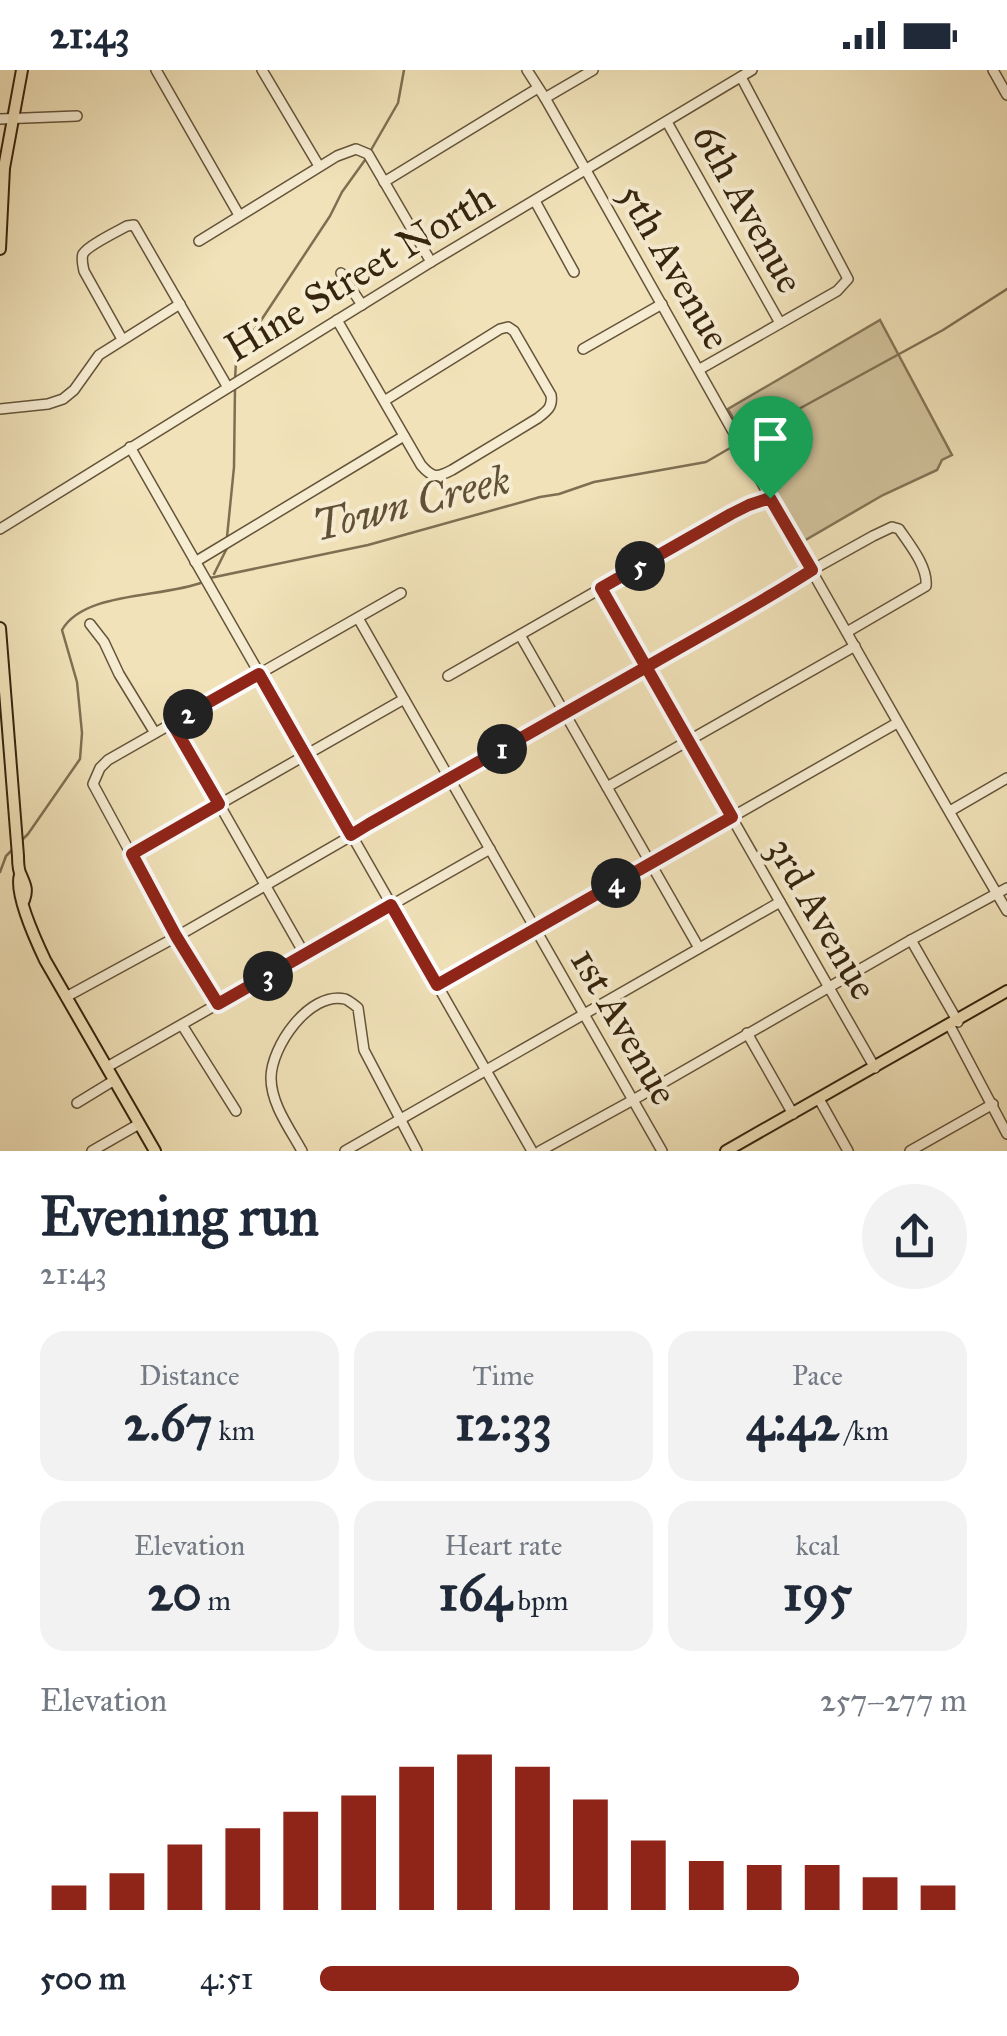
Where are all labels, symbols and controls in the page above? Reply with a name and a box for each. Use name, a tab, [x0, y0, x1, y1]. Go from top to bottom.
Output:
text: 21:43	[50, 12, 130, 58]
street label: 6th Avenue	[682, 115, 815, 301]
street label: Hine Street North	[216, 173, 503, 372]
street label: 5th Avenue	[607, 174, 742, 358]
pin	[728, 396, 813, 499]
icon: arrive	[743, 411, 798, 466]
water label: Town Creek	[307, 453, 516, 553]
pin: 5	[615, 541, 665, 591]
text: 5	[633, 548, 647, 583]
pin: 2	[163, 689, 213, 739]
text: 2	[181, 696, 195, 731]
pin: 1	[477, 724, 527, 774]
text: 1	[496, 731, 508, 766]
street label: 3rd Avenue	[756, 828, 889, 1008]
pin: 4	[591, 858, 641, 908]
text: 4	[608, 865, 624, 900]
street label: 1st Avenue	[560, 939, 689, 1114]
pin: 3	[243, 951, 293, 1001]
text: 3	[262, 958, 274, 993]
text: Evening run	[40, 1183, 319, 1250]
button: share	[862, 1184, 967, 1289]
text: 21:43	[40, 1254, 107, 1293]
text: Distance	[139, 1358, 240, 1393]
text: Time	[473, 1358, 535, 1393]
text: Pace	[792, 1358, 843, 1393]
text: 2.67	[124, 1393, 212, 1454]
text: 12:33	[455, 1393, 552, 1454]
text: 4:42	[746, 1393, 839, 1454]
text: km	[212, 1413, 255, 1448]
text: /km	[839, 1413, 889, 1448]
text: Elevation	[134, 1528, 245, 1563]
text: Heart rate	[445, 1528, 562, 1563]
text: kcal	[795, 1528, 840, 1563]
text: 20	[148, 1563, 202, 1624]
text: 164	[438, 1563, 512, 1624]
text: 195	[783, 1563, 852, 1624]
text: m	[202, 1583, 231, 1618]
text: bpm	[512, 1583, 569, 1618]
text: Elevation	[40, 1681, 167, 1720]
text: 257–277 m	[820, 1681, 967, 1720]
text: 500 m	[40, 1959, 126, 1998]
text: 4:51	[200, 1959, 253, 1998]

